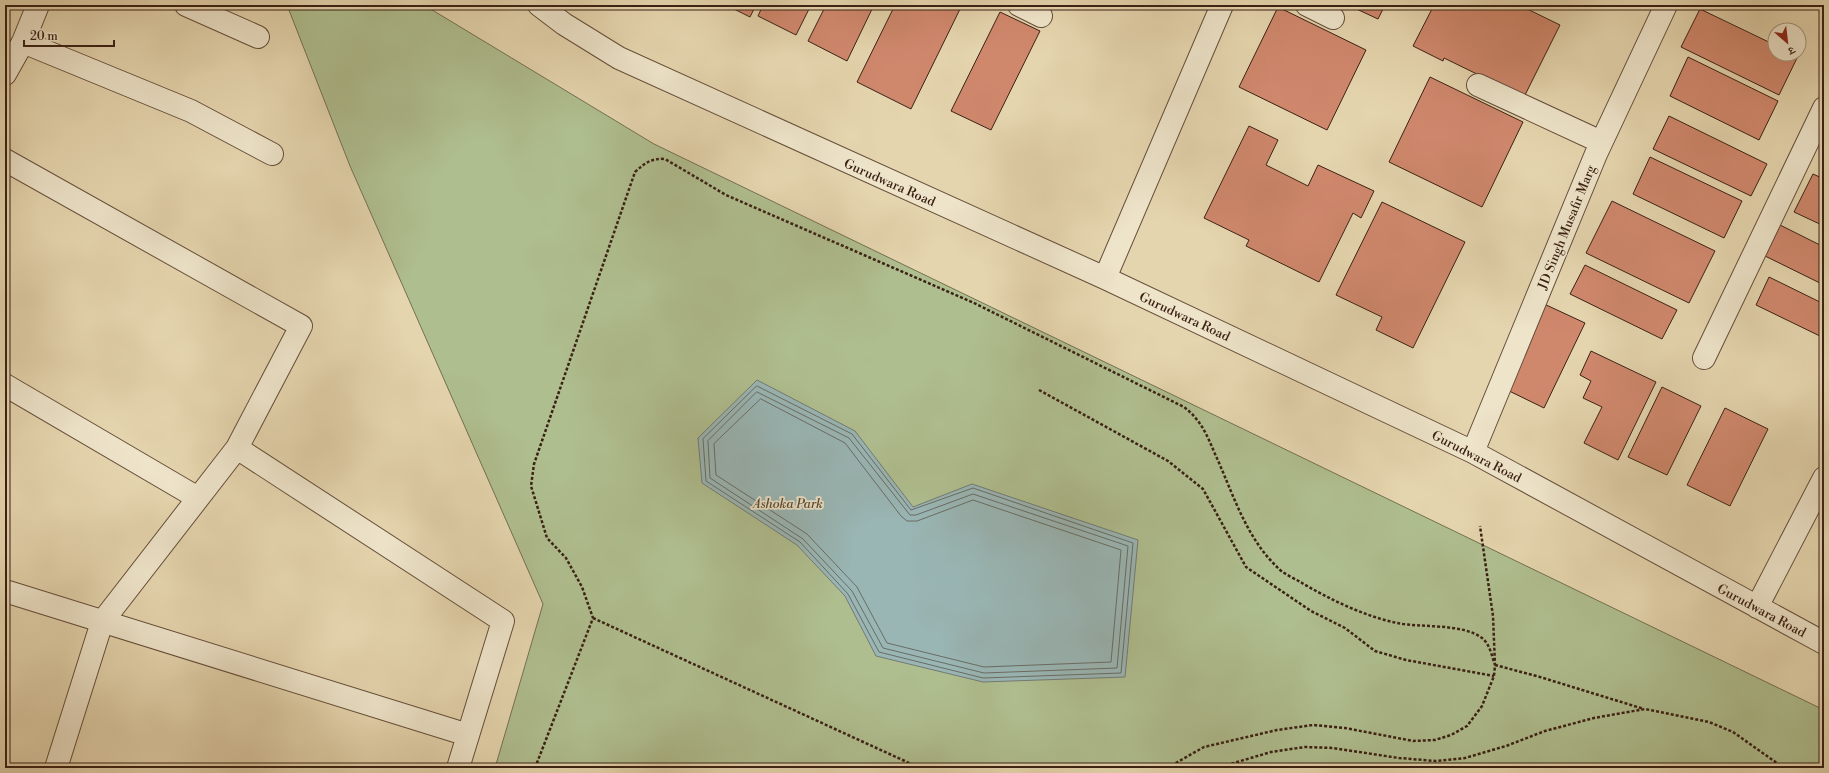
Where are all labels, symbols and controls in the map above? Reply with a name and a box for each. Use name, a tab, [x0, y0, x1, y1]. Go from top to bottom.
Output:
scale bar	[24, 22, 114, 48]
north arrow	[1767, 22, 1807, 62]
text: 20 m	[30, 29, 58, 44]
text: उ	[1784, 42, 1798, 58]
street label: Gurudwara Road	[841, 156, 938, 210]
street label: JD Singh Musafir Marg	[1534, 162, 1599, 293]
street label: Gurudwara Road	[1137, 289, 1233, 345]
street label: Gurudwara Road	[1429, 427, 1525, 487]
park label: Ashoka Park	[751, 496, 823, 512]
street label: Gurudwara Road	[1714, 581, 1809, 641]

